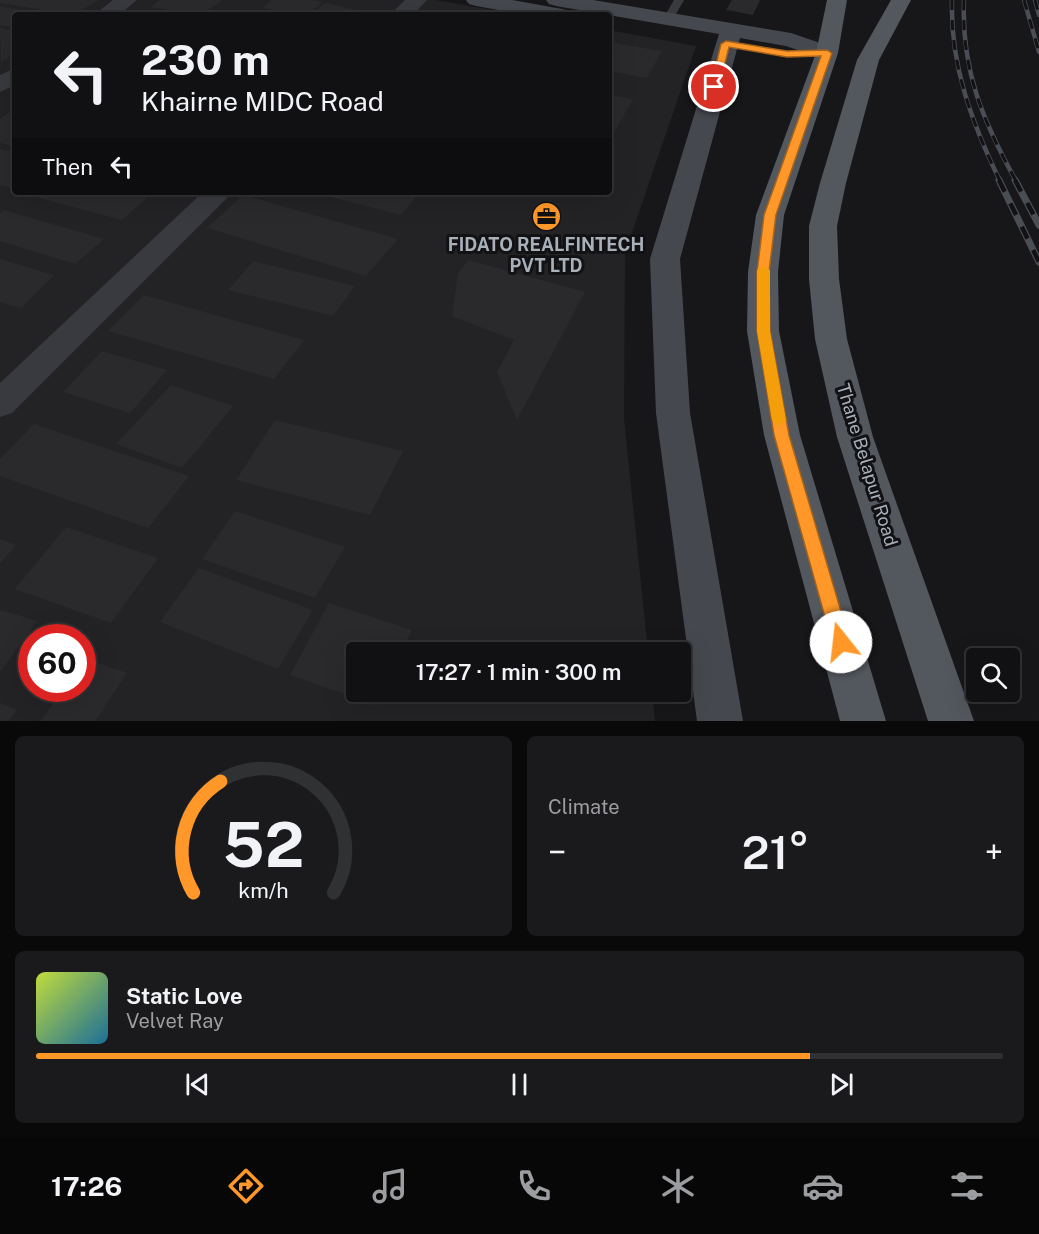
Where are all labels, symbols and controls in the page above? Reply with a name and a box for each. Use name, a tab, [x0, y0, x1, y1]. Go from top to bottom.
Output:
text: 230 m	[141, 35, 270, 84]
icon: left	[42, 36, 120, 114]
pin	[688, 61, 739, 112]
icon: arrive	[697, 70, 730, 103]
text: Khairne MIDC Road	[141, 85, 384, 117]
icon: left	[105, 150, 138, 183]
text: Then	[42, 154, 93, 180]
office icon: FIDATO REALFINTECH PVT LTD	[530, 200, 562, 232]
place label: FIDATO REALFINTECH PVT LTD	[448, 234, 644, 276]
street label: Thane Belapur Road	[833, 381, 902, 549]
position arrow	[809, 610, 873, 674]
speed limit sign: 60	[18, 624, 96, 702]
map controls	[966, 648, 1020, 702]
button: search	[966, 648, 1020, 702]
text: 17:27 · 1 min · 300 m	[416, 659, 621, 685]
text: Climate	[548, 795, 620, 819]
text: 52	[223, 808, 304, 881]
text: 21°	[742, 826, 809, 879]
text: −	[548, 833, 566, 871]
text: +	[985, 833, 1003, 871]
text: km/h	[238, 878, 289, 903]
text: Static Love	[126, 983, 243, 1009]
text: Velvet Ray	[126, 1009, 224, 1033]
icon: previous	[181, 1068, 214, 1101]
icon: pause	[503, 1068, 536, 1101]
icon: next	[825, 1068, 858, 1101]
icon: directions	[225, 1165, 267, 1207]
icon: music	[369, 1165, 411, 1207]
icon: phone	[513, 1165, 555, 1207]
icon: climate	[657, 1165, 699, 1207]
icon: car	[802, 1165, 844, 1207]
icon: filters	[946, 1165, 988, 1207]
text: 17:26	[51, 1170, 122, 1202]

